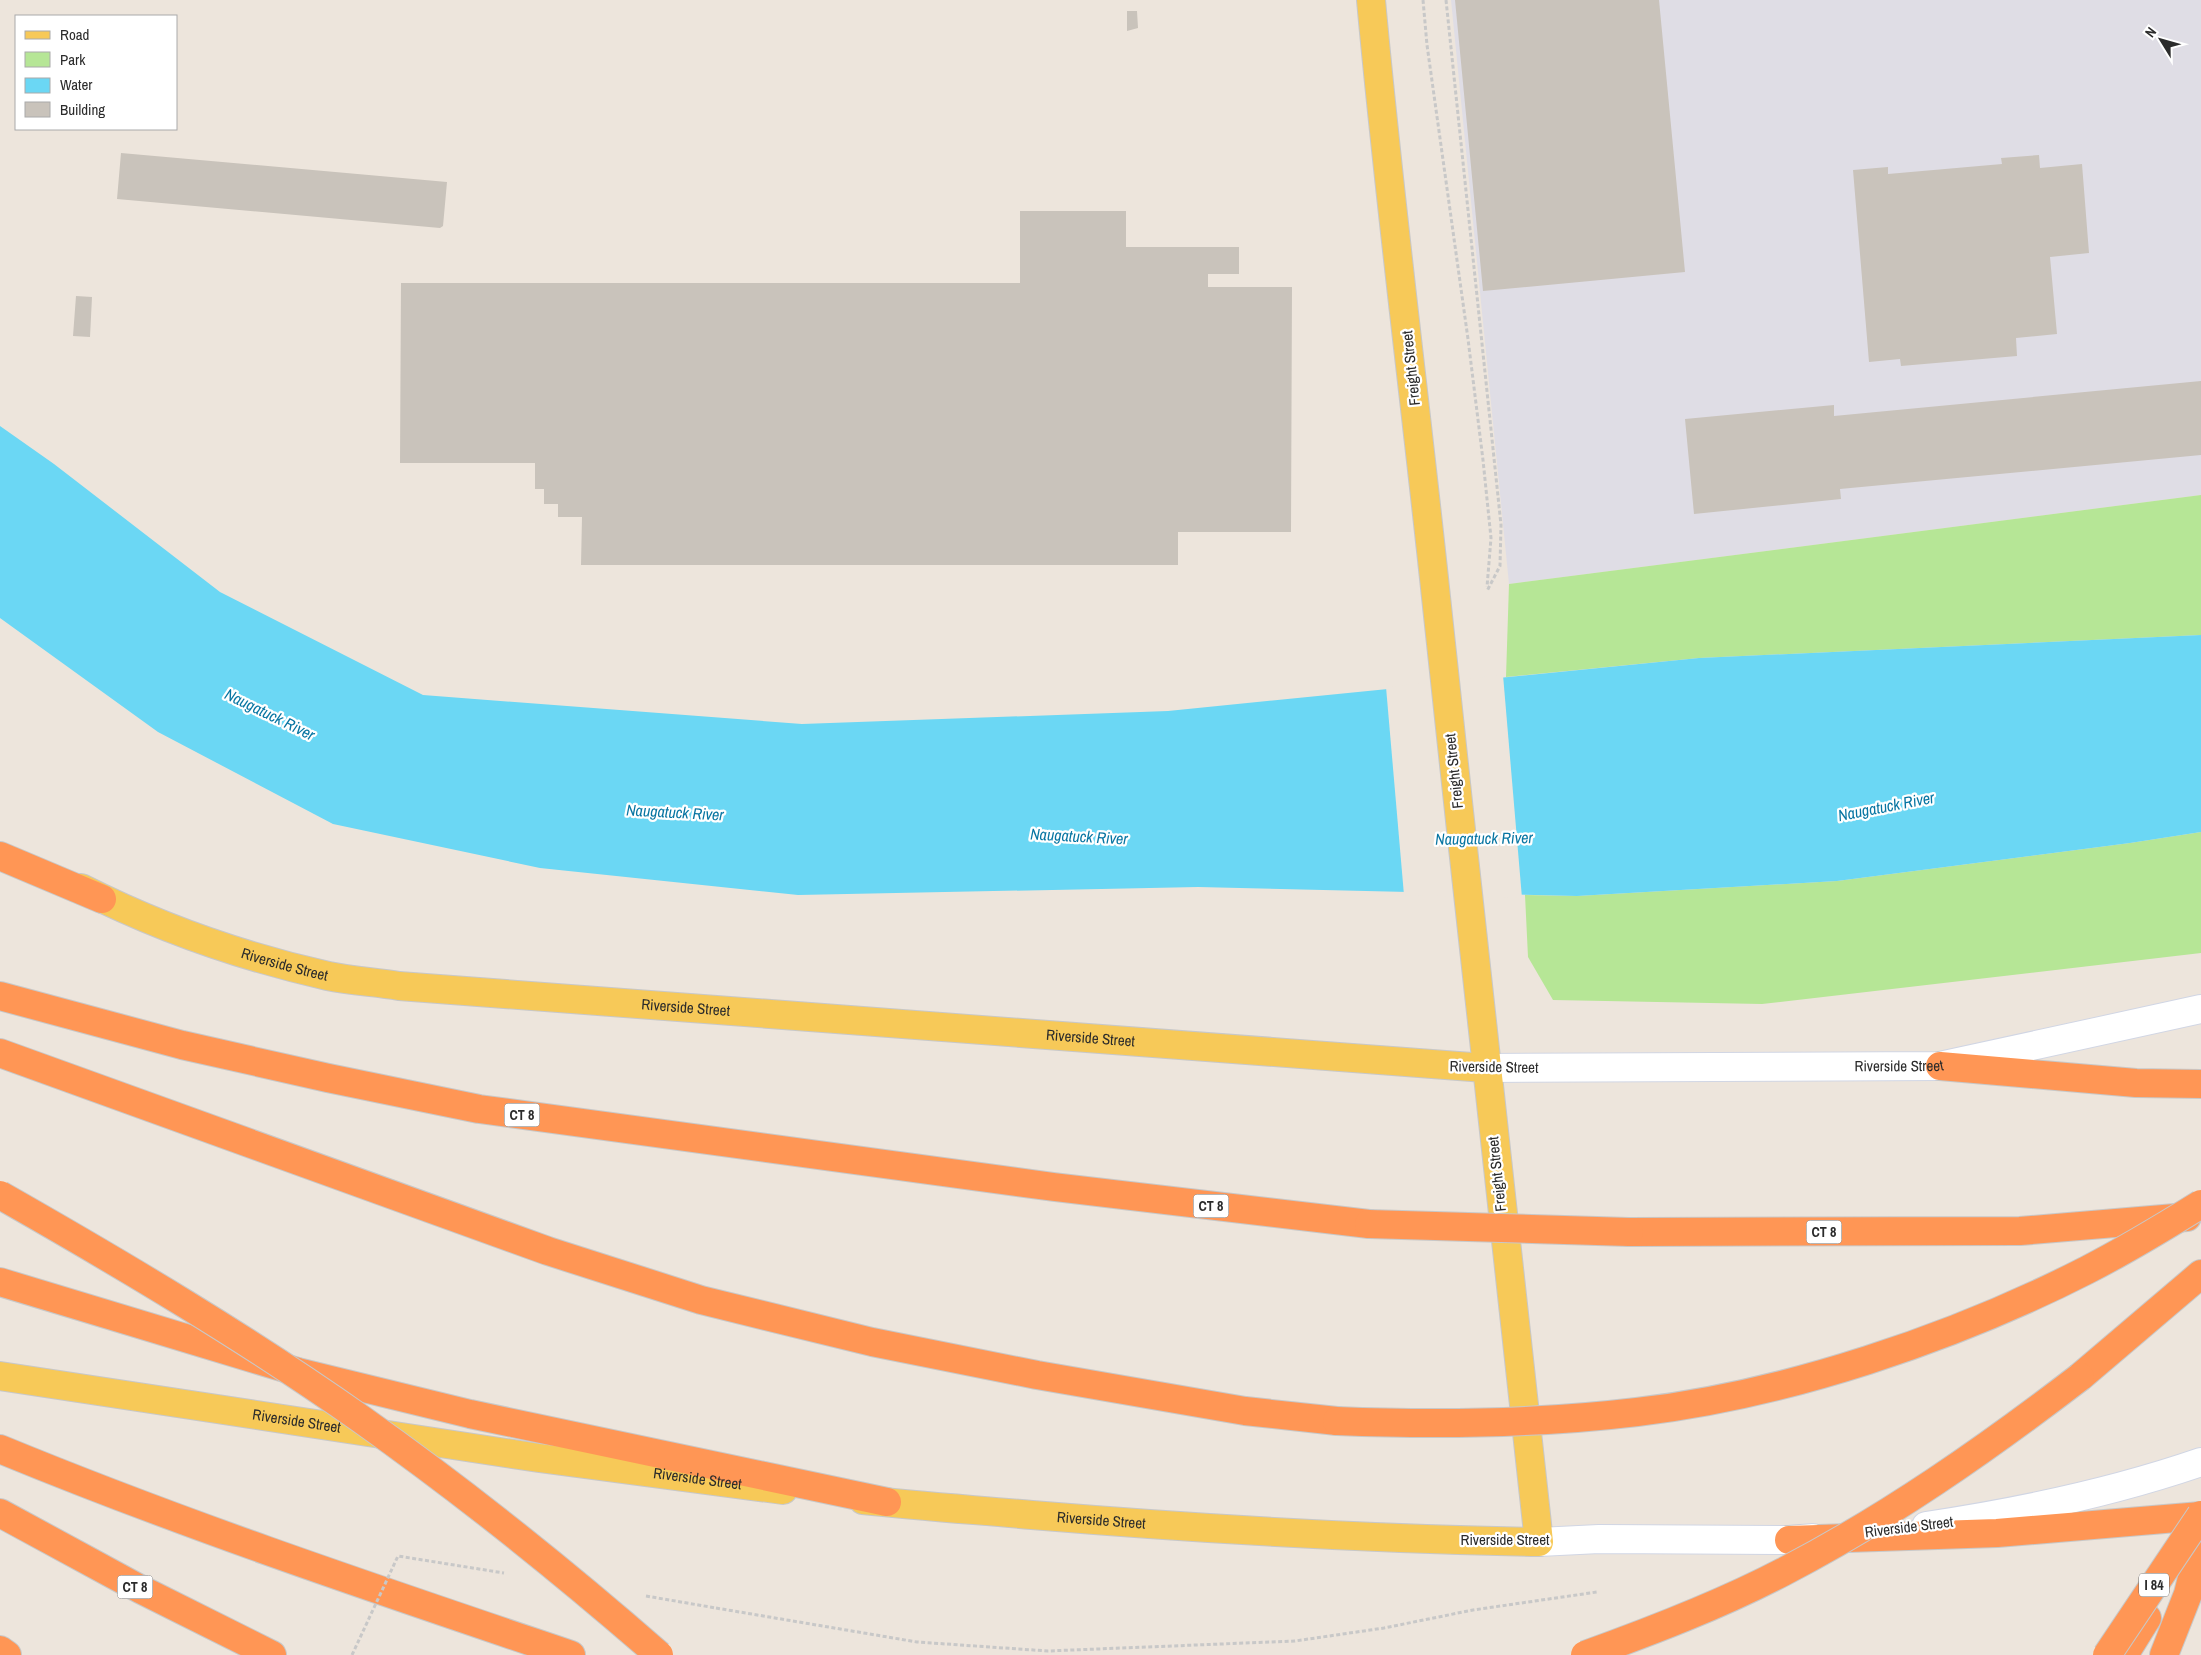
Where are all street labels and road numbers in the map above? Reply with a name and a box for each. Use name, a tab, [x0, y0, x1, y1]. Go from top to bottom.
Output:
street label: Freight Street	[1396, 329, 1425, 407]
street label: Freight Street	[1439, 732, 1468, 810]
street label: Riverside Street	[239, 942, 331, 986]
street label: Riverside Street	[641, 993, 731, 1021]
street label: Riverside Street	[1045, 1024, 1136, 1052]
street label: Riverside Street	[1854, 1054, 1946, 1076]
street label: Riverside Street	[1449, 1055, 1539, 1078]
road number: CT 8	[504, 1104, 540, 1126]
street label: Freight Street	[1482, 1135, 1511, 1213]
road number: CT 8	[1194, 1194, 1228, 1218]
road number: CT 8	[1806, 1220, 1842, 1244]
street label: Riverside Street	[251, 1404, 343, 1438]
street label: Riverside Street	[652, 1462, 744, 1495]
street label: Riverside Street	[1056, 1506, 1147, 1534]
street label: Riverside Street	[1864, 1511, 1955, 1542]
street label: Riverside Street	[1461, 1529, 1550, 1550]
road number: I 84	[2139, 1574, 2169, 1596]
road number: CT 8	[118, 1575, 152, 1598]

